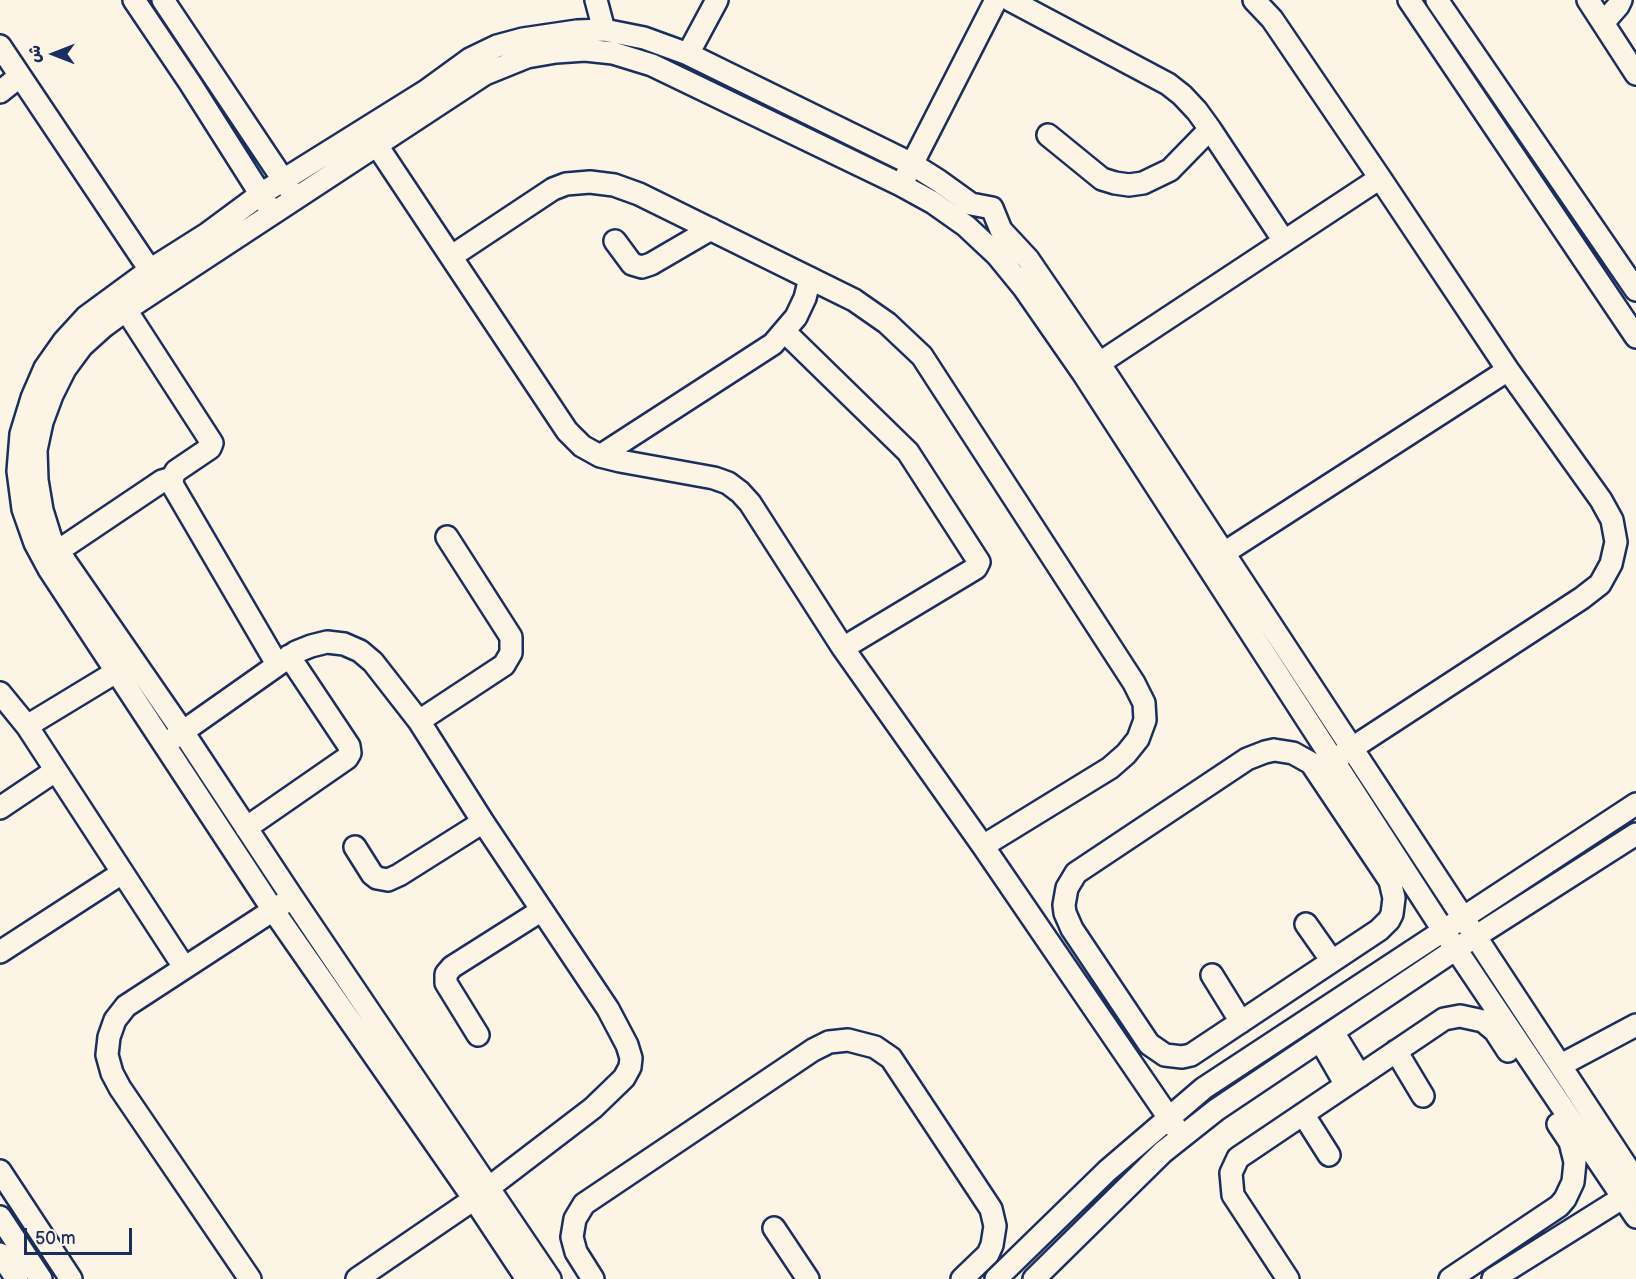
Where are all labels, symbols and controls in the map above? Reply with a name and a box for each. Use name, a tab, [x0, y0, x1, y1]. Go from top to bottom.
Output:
north arrow	[24, 24, 84, 84]
text: ش	[26, 45, 45, 63]
scale bar	[27, 1216, 135, 1254]
text: 50 m	[35, 1228, 76, 1249]

